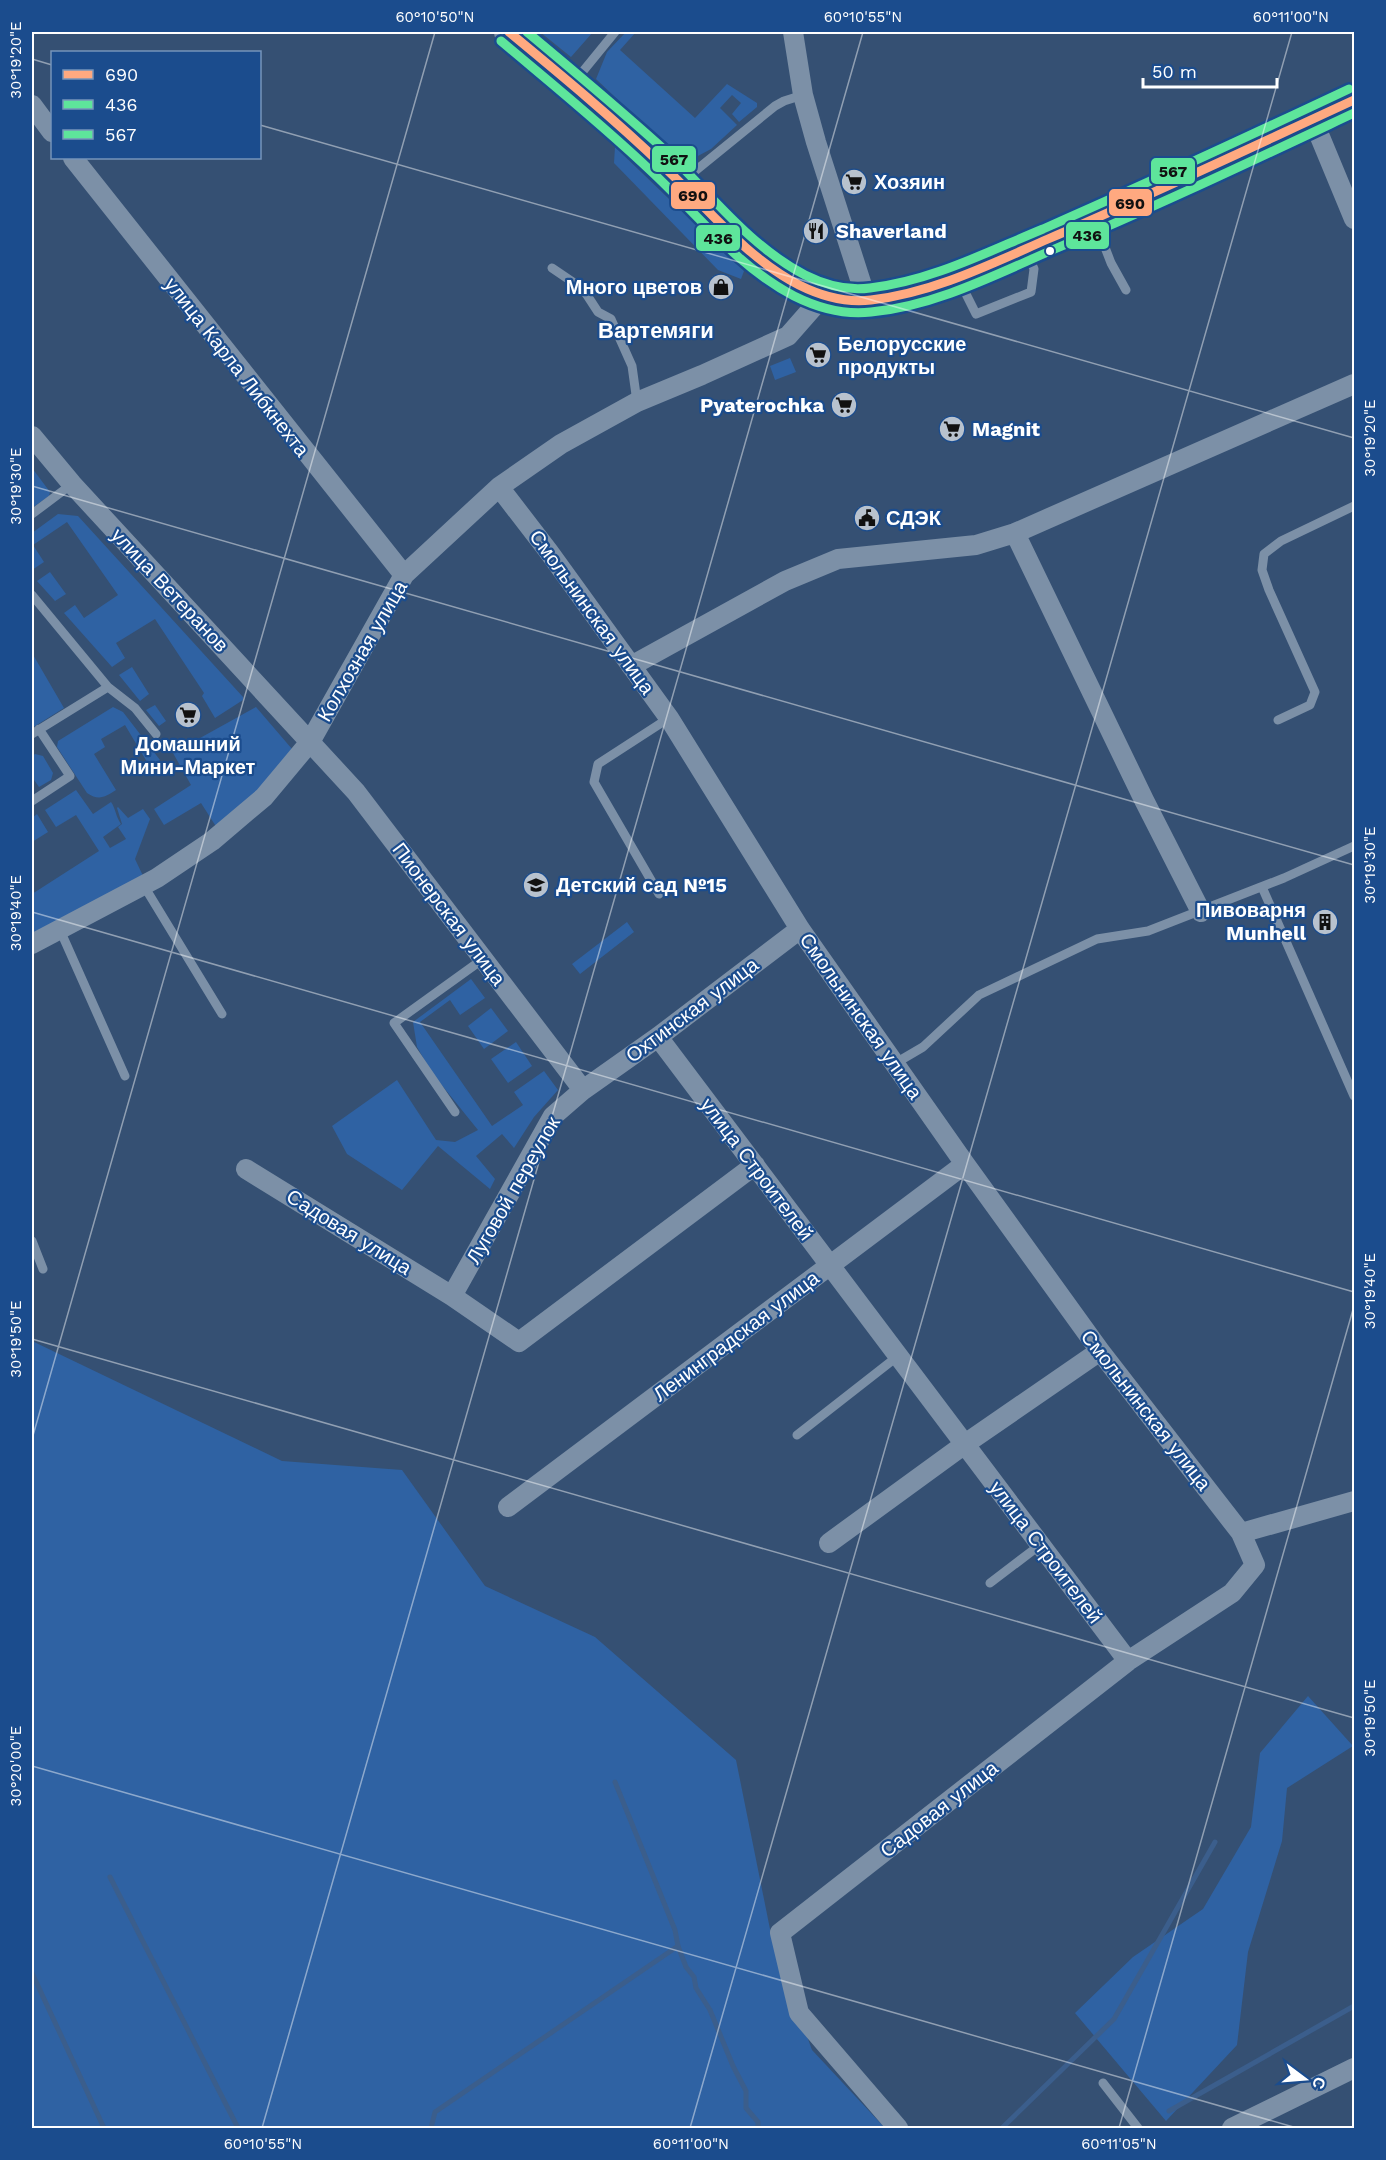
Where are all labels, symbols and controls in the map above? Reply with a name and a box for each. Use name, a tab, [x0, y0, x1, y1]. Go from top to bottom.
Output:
text: 60°10'50"N	[395, 8, 475, 26]
text: 60°10'55"N	[824, 8, 902, 26]
text: 60°11'00"N	[1253, 8, 1329, 26]
text: 30°19'20"E	[7, 21, 25, 99]
legend	[51, 51, 261, 159]
scale bar	[1143, 51, 1276, 89]
text: 50 m	[1152, 61, 1197, 82]
text: 690	[105, 64, 138, 85]
text: 436	[105, 94, 137, 115]
text: 567	[105, 124, 136, 145]
line badge: 567	[651, 145, 697, 173]
text: 567	[660, 150, 689, 169]
line badge: 567	[1150, 157, 1196, 185]
text: 567	[1159, 162, 1188, 181]
supermarket icon: Хозяин	[839, 167, 869, 197]
place label: Хозяин	[874, 170, 945, 194]
line badge: 690	[670, 181, 716, 210]
text: 690	[678, 186, 708, 205]
line badge: 690	[1108, 188, 1153, 217]
text: 690	[1115, 194, 1145, 213]
restaurant icon: Shaverland	[801, 216, 831, 246]
place label: Shaverland	[836, 219, 947, 243]
line badge: 436	[1065, 221, 1110, 250]
line badge: 436	[695, 224, 741, 252]
text: 436	[1072, 226, 1102, 245]
text: 436	[703, 229, 733, 248]
unlabelled marker	[1044, 245, 1056, 257]
shop icon: Много цветов	[706, 272, 736, 302]
street label: улица Карла Либкнехта	[160, 273, 315, 462]
place label: Много цветов	[566, 275, 702, 299]
district label: Вартемяги	[598, 318, 714, 343]
place label: Белорусские продукты	[838, 332, 966, 379]
supermarket icon: Белорусские продукты	[803, 340, 833, 370]
supermarket icon: Pyaterochka	[829, 390, 859, 420]
place label: Pyaterochka	[700, 393, 824, 417]
text: 30°19'20"E	[1361, 399, 1379, 477]
supermarket icon: Magnit	[937, 414, 967, 444]
place label: Magnit	[972, 417, 1040, 441]
text: 30°19'30"E	[7, 447, 25, 525]
public building icon: СДЭК	[852, 503, 882, 533]
place label: СДЭК	[886, 506, 942, 530]
street label: улица Ветеранов	[106, 523, 234, 657]
street label: Смольнинская улица	[524, 525, 660, 700]
street label: Колхозная улица	[312, 576, 412, 726]
supermarket icon: Домашний Мини-Маркет	[173, 700, 203, 730]
place label: Домашний Мини-Маркет	[121, 732, 256, 779]
text: 30°19'30"E	[1361, 826, 1379, 904]
street label: Пионерская улица	[387, 838, 511, 991]
school or university icon: Детский сад №15	[521, 870, 551, 900]
place label: Детский сад №15	[556, 873, 727, 897]
text: 30°19'40"E	[7, 875, 25, 951]
place label: Пивоварня Munhell	[1196, 898, 1306, 945]
building icon: Пивоварня Munhell	[1310, 907, 1340, 937]
street label: Смольнинская улица	[795, 928, 928, 1104]
street label: Охтинская улица	[621, 952, 764, 1068]
street label: улица Строителей	[696, 1093, 818, 1245]
street label: Луговой переулок	[461, 1112, 565, 1268]
street label: Садовая улица	[282, 1184, 417, 1280]
text: 30°19'40"E	[1361, 1253, 1379, 1329]
street label: Ленинградская улица	[648, 1265, 824, 1406]
text: 30°19'50"E	[7, 1300, 25, 1378]
street label: Смольнинская улица	[1076, 1325, 1217, 1496]
street label: улица Строителей	[985, 1476, 1107, 1628]
text: 30°19'50"E	[1361, 1679, 1379, 1757]
text: 30°20'00"E	[7, 1726, 25, 1806]
street label: Садовая улица	[875, 1755, 1003, 1862]
north arrow	[1275, 2049, 1335, 2109]
text: С	[1308, 2075, 1330, 2092]
text: 60°10'55"N	[224, 2135, 302, 2153]
text: 60°11'00"N	[653, 2135, 729, 2153]
text: 60°11'05"N	[1081, 2135, 1157, 2153]

